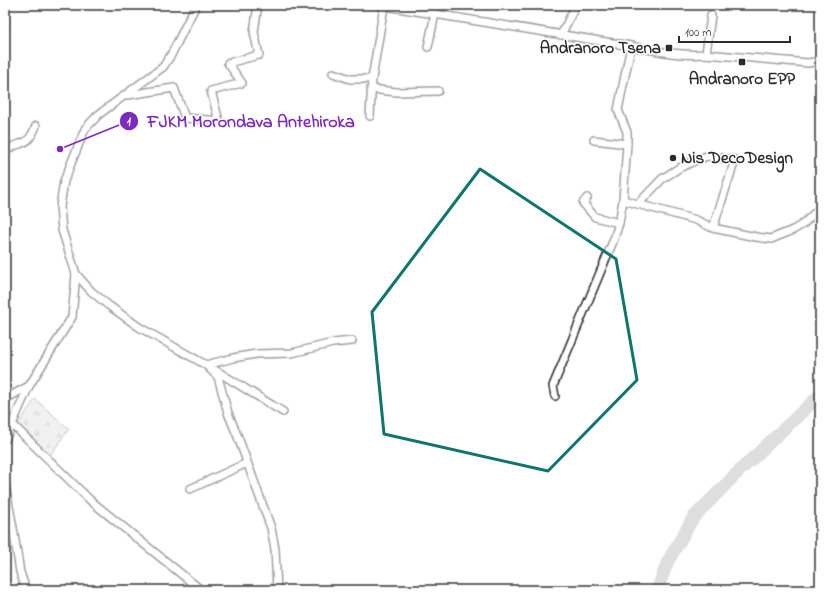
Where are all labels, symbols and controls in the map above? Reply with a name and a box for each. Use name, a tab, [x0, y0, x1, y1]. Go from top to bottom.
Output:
scale bar	[679, 18, 790, 44]
text: 100 m	[685, 24, 712, 42]
place label: Andranoro Tsena	[540, 36, 661, 61]
marker: Andranoro Tsena	[664, 43, 674, 53]
marker: Andranoro EPP	[737, 57, 747, 67]
place label: Andranoro EPP	[689, 67, 795, 92]
callout: FJKM Morondava Antehiroka	[119, 106, 362, 136]
text: FJKM Morondava Antehiroka	[146, 110, 355, 136]
text: 1	[127, 113, 131, 131]
place label: Nis DecoDesign	[681, 146, 793, 173]
marker: Nis DecoDesign	[668, 153, 678, 163]

